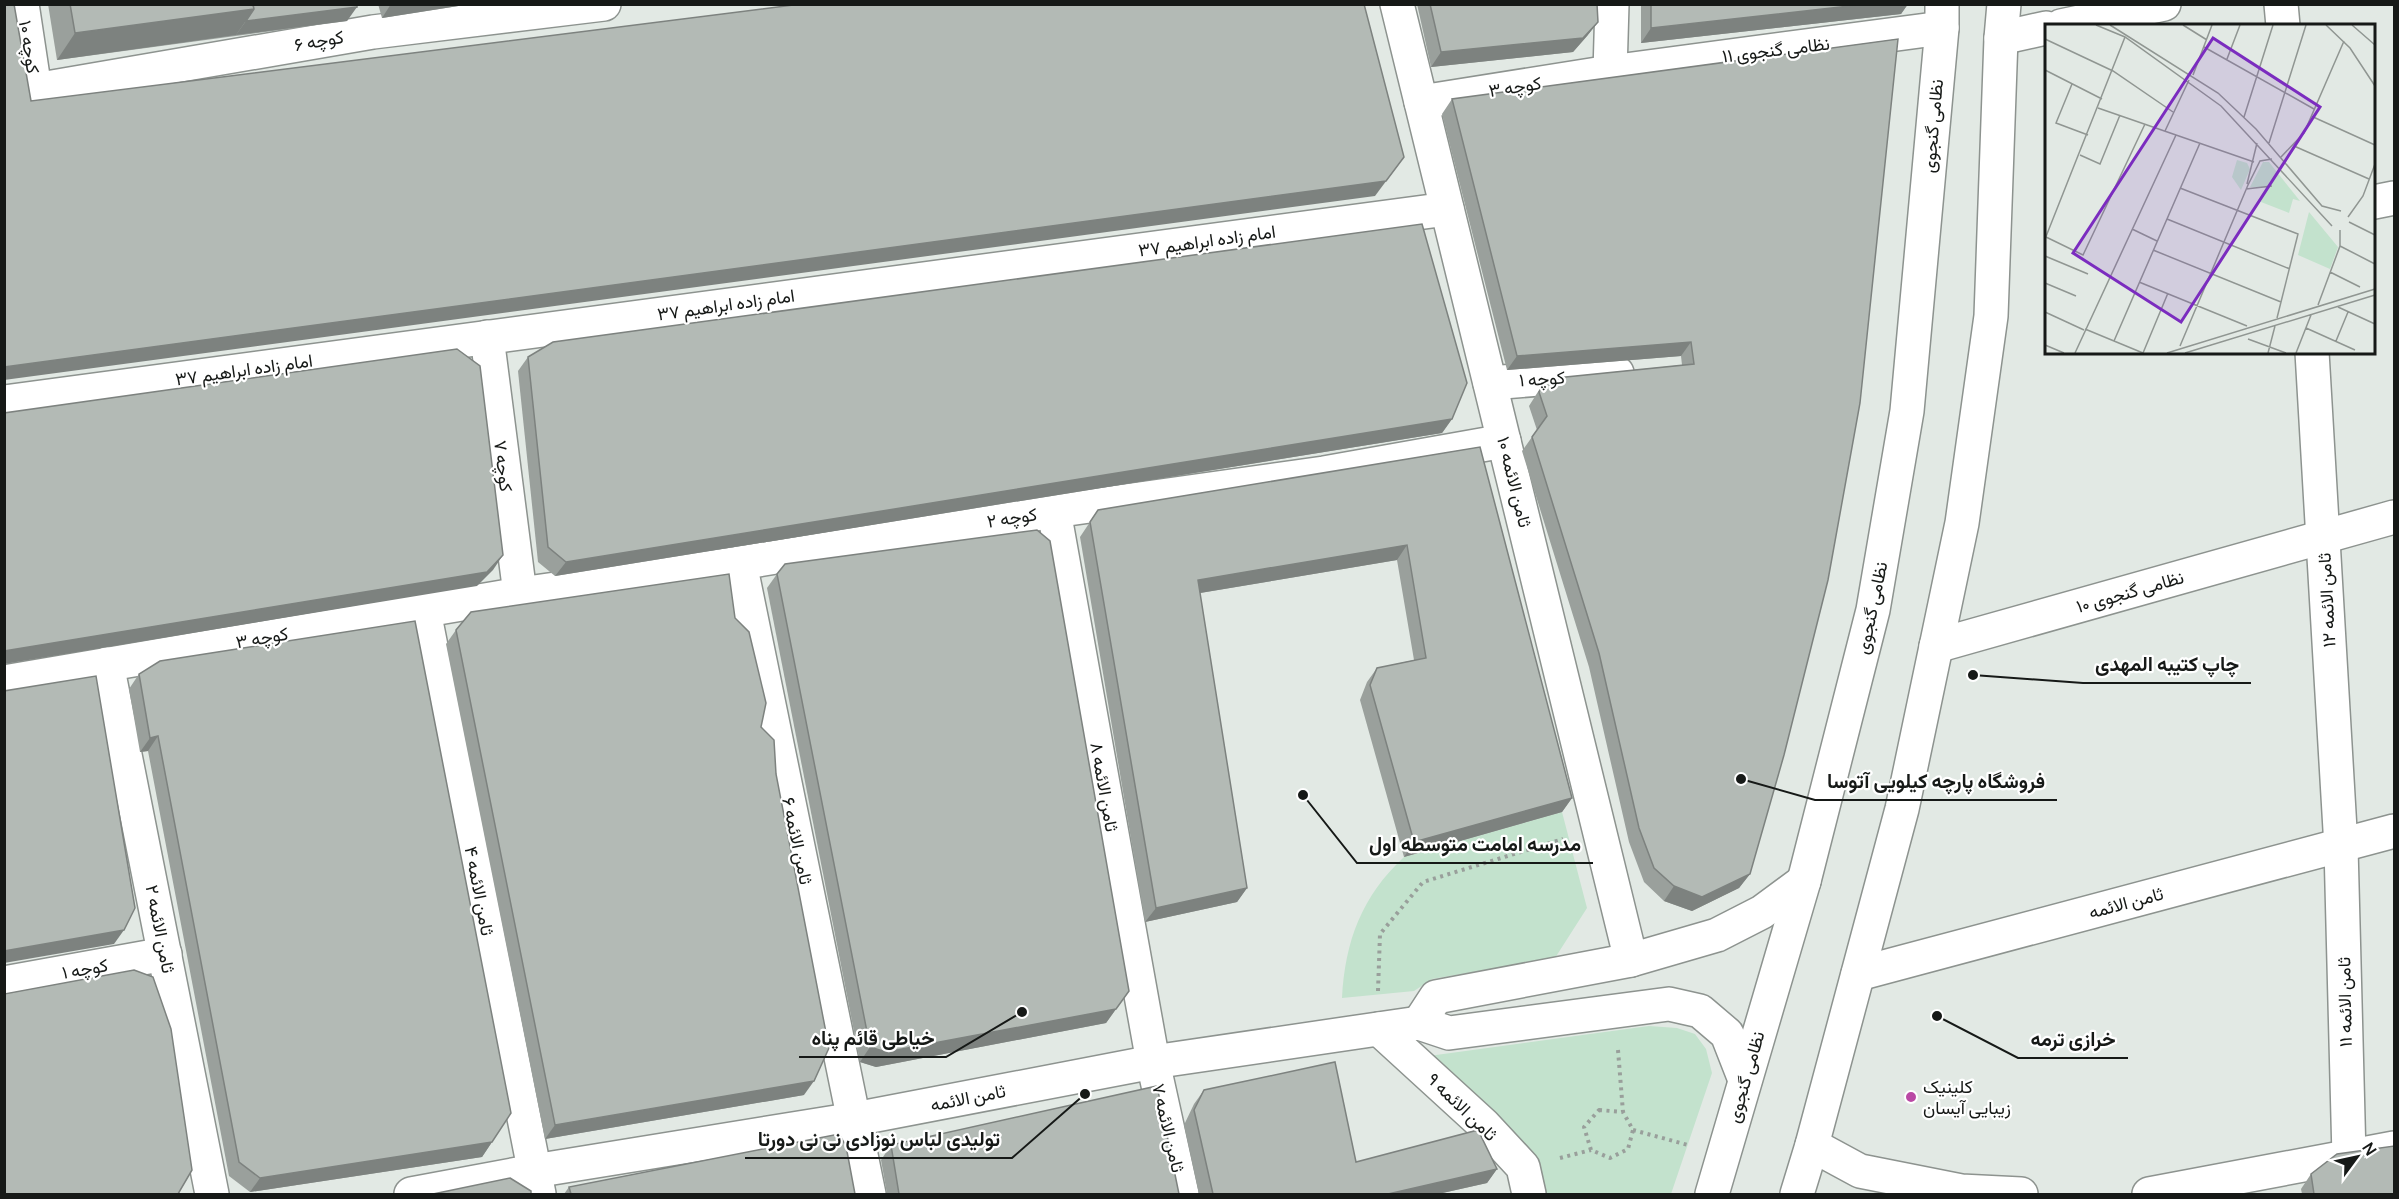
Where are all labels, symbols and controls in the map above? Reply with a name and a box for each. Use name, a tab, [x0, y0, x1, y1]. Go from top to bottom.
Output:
street label: کوچه ۱۰	[13, 18, 46, 75]
street label: کوچه ۶	[292, 24, 346, 57]
inset map	[2045, 24, 2375, 354]
street label: نظامی گنجوی ۱۱	[1721, 31, 1831, 68]
street label: کوچه ۳	[1487, 70, 1543, 103]
street label: نظامی گنجوی	[1916, 78, 1948, 174]
street label: امام زاده ابراهیم ۳۷	[1137, 218, 1277, 263]
street label: امام زاده ابراهیم ۳۷	[656, 282, 796, 327]
street label: امام زاده ابراهیم ۳۷	[174, 347, 314, 392]
street label: کوچه ۱	[1518, 364, 1566, 393]
street label: ثامن الائمه ۱۰	[1492, 434, 1538, 530]
street label: کوچه ۷	[488, 439, 519, 493]
street label: کوچه ۲	[985, 501, 1039, 534]
street label: ثامن الائمه ۱۲	[2312, 552, 2340, 648]
street label: نظامی گنجوی	[1849, 559, 1893, 656]
street label: نظامی گنجوی ۱۰	[2073, 564, 2186, 618]
street label: کوچه ۳	[234, 621, 290, 654]
callout: چاپ‌ کتیبه المهدی	[2083, 645, 2251, 683]
text: چاپ‌ کتیبه المهدی	[2095, 650, 2239, 678]
street label: ثامن الائمه ۸	[1085, 740, 1125, 834]
callout: فروشگاه پارچه کیلویی آتوسا	[1815, 762, 2057, 800]
text: فروشگاه پارچه کیلویی آتوسا	[1827, 767, 2045, 795]
street label: ثامن الائمه ۶	[777, 795, 819, 887]
callout: مدرسه امامت متوسطه اول	[1357, 825, 1593, 863]
text: مدرسه امامت متوسطه اول	[1369, 830, 1581, 857]
street label: ثامن الائمه ۴	[460, 844, 500, 937]
street label: ثامن الائمه	[2086, 881, 2166, 924]
street label: ثامن الائمه ۲	[141, 883, 181, 975]
street label: کوچه ۱	[60, 952, 110, 985]
street label: ثامن الائمه ۱۱	[2331, 957, 2357, 1047]
callout: خیاطی قائم پناه	[799, 1019, 946, 1057]
callout: خرازی ترمه	[2018, 1020, 2128, 1058]
text: خیاطی قائم پناه	[811, 1024, 935, 1052]
text: خرازی ترمه	[2030, 1025, 2116, 1052]
street label: نظامی گنجوی	[1721, 1028, 1770, 1125]
street label: ثامن الائمه ۹	[1422, 1067, 1503, 1146]
place label: کلینیک زیبایی آیسان	[1923, 1074, 2011, 1119]
street label: ثامن الائمه	[928, 1078, 1008, 1116]
street label: ثامن الائمه ۷	[1147, 1081, 1191, 1175]
marker: کلینیک زیبایی آیسان	[1904, 1090, 1918, 1104]
callout: تولیدی لباس نوزادی نی نی دورتا	[745, 1120, 1012, 1158]
text: تولیدی لباس نوزادی نی نی دورتا	[758, 1125, 1000, 1152]
north arrow	[2327, 1127, 2387, 1187]
text: N	[2357, 1138, 2382, 1160]

